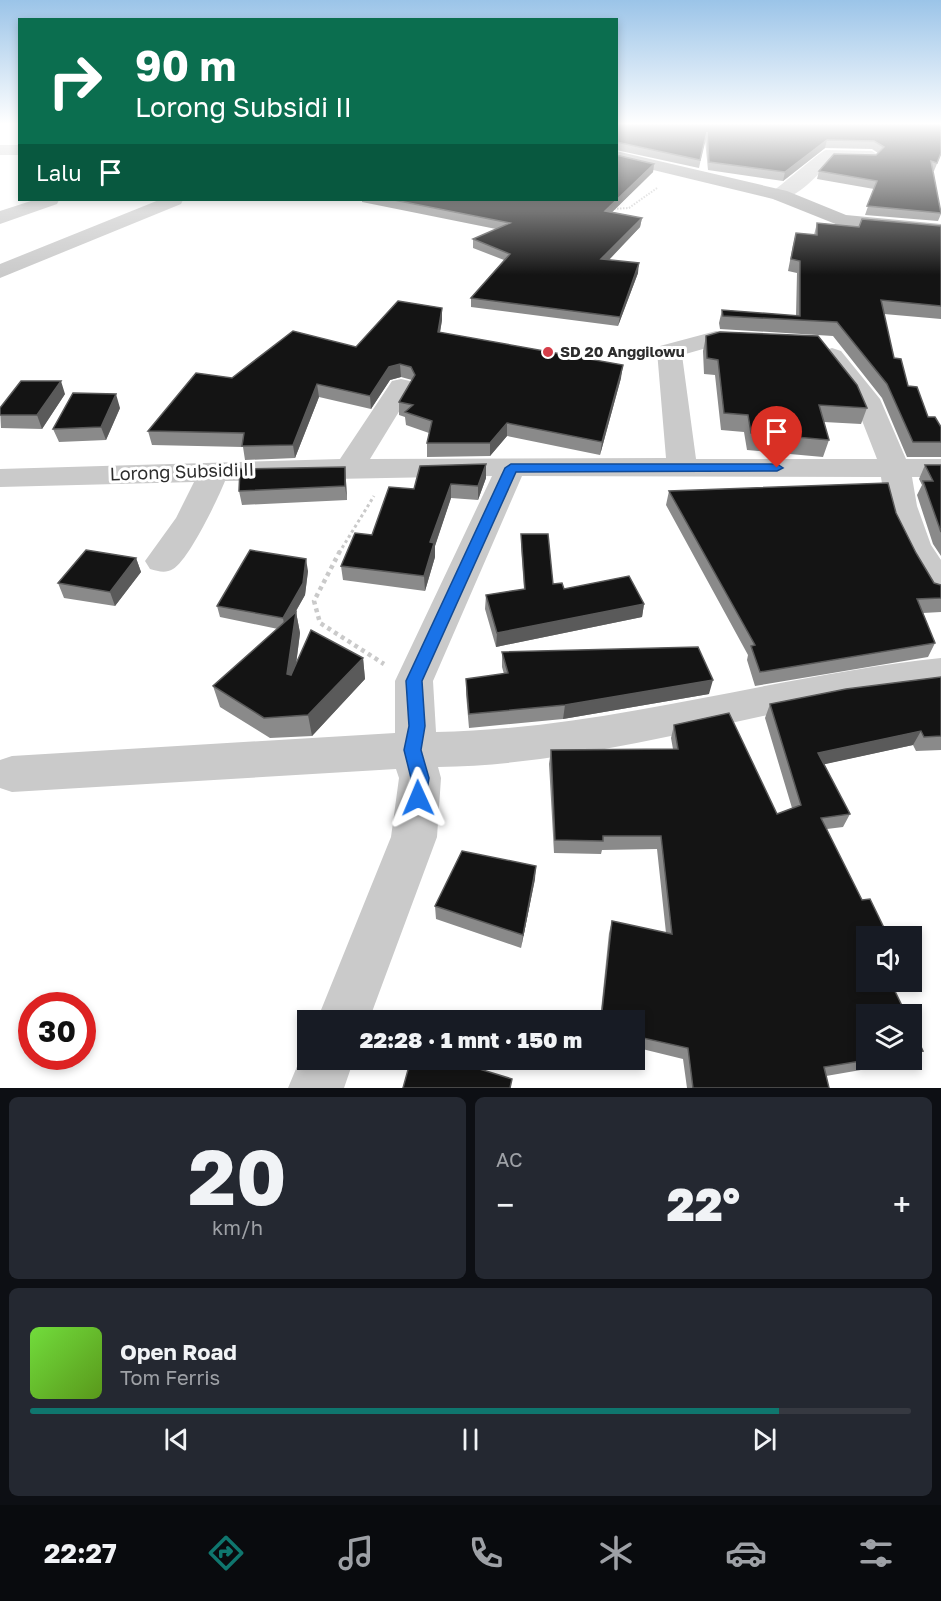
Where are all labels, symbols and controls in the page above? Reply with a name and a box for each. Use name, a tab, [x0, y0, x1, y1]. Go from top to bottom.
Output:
text: 90 m	[135, 40, 236, 90]
icon: right	[36, 42, 114, 120]
text: Lorong Subsidi II	[135, 91, 352, 123]
icon: arrive	[94, 156, 127, 189]
text: Lalu	[36, 159, 82, 186]
place label: SD 20 Anggilowu	[560, 342, 685, 360]
marker: SD 20 Anggilowu	[541, 345, 555, 359]
pin	[751, 406, 802, 468]
icon: arrive	[760, 415, 793, 448]
street label: Lorong Subsidi II	[109, 457, 255, 485]
position arrow	[386, 766, 450, 830]
map controls	[856, 926, 922, 1070]
button: sound	[856, 926, 922, 992]
speed limit sign: 30	[18, 992, 96, 1070]
button: layers	[856, 1004, 922, 1070]
text: 22:28 · 1 mnt · 150 m	[360, 1026, 582, 1053]
text: 20	[188, 1129, 287, 1222]
text: AC	[496, 1147, 523, 1171]
text: 22°	[667, 1177, 740, 1231]
text: −	[496, 1185, 514, 1224]
text: +	[893, 1185, 911, 1224]
text: km/h	[212, 1215, 263, 1239]
text: Open Road	[120, 1338, 237, 1365]
text: Tom Ferris	[120, 1365, 220, 1389]
icon: previous	[160, 1423, 193, 1456]
icon: pause	[454, 1423, 487, 1456]
icon: next	[748, 1423, 781, 1456]
icon: directions	[205, 1532, 247, 1574]
icon: music	[335, 1532, 377, 1574]
icon: phone	[465, 1532, 507, 1574]
icon: climate	[595, 1532, 637, 1574]
icon: car	[725, 1532, 767, 1574]
icon: filters	[855, 1532, 897, 1574]
text: 22:27	[44, 1537, 117, 1569]

